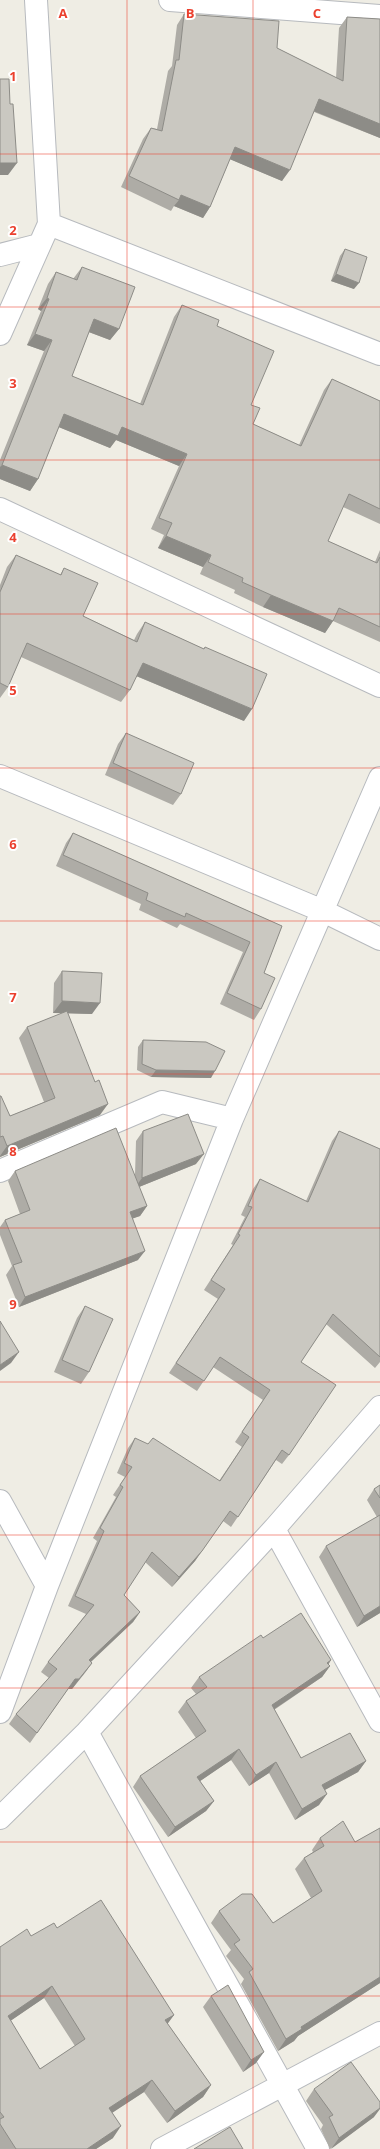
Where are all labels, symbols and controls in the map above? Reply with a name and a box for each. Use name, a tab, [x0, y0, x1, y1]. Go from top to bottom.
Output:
text: A	[59, 4, 68, 22]
text: B	[186, 4, 195, 22]
text: C	[313, 4, 321, 22]
text: 1	[9, 67, 17, 85]
text: 2	[9, 221, 17, 239]
text: 3	[9, 374, 17, 392]
text: 4	[9, 528, 17, 546]
text: 5	[9, 681, 17, 699]
text: 6	[9, 835, 17, 853]
text: 7	[9, 988, 17, 1006]
text: 8	[9, 1142, 17, 1160]
text: 9	[9, 1295, 17, 1313]

